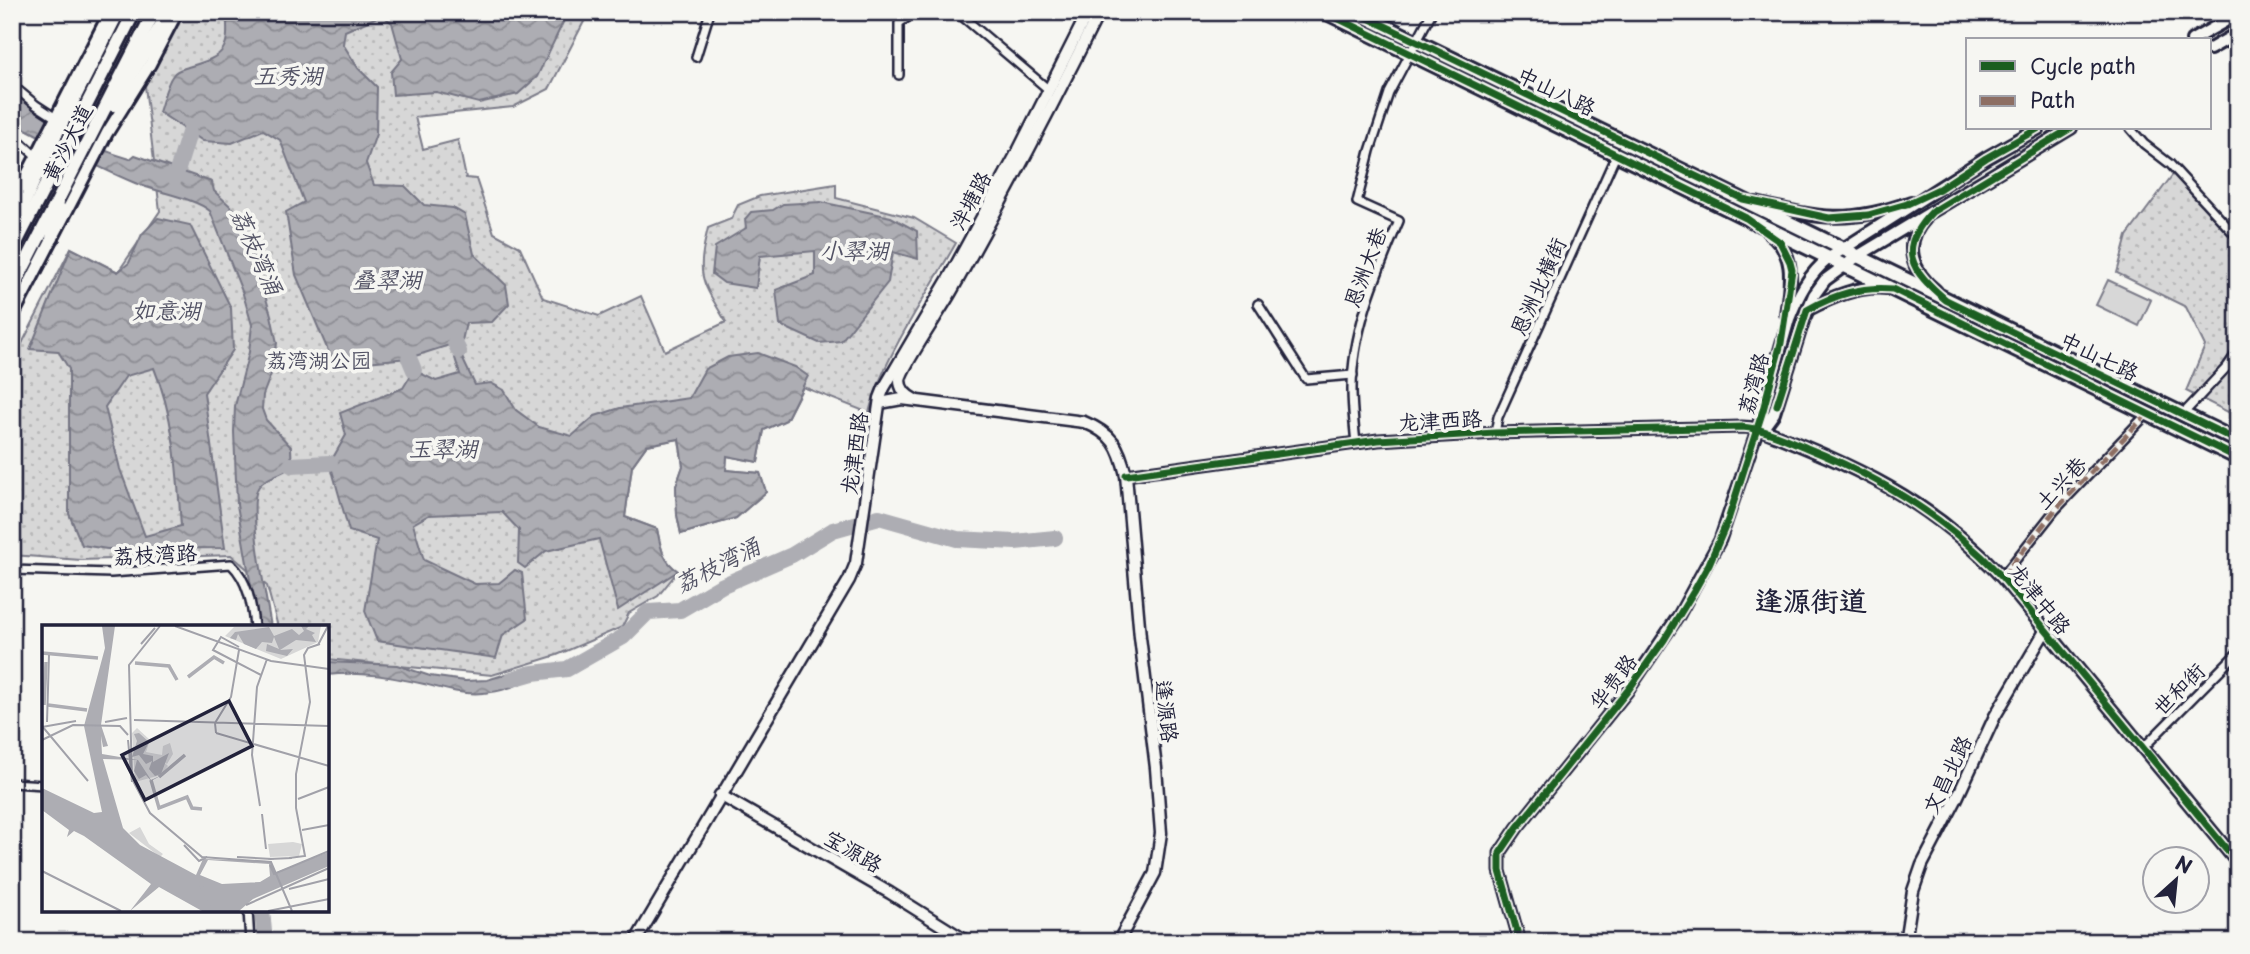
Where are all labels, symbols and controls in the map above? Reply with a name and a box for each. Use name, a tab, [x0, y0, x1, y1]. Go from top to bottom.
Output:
legend	[1966, 38, 2212, 130]
text: Cycle path	[2030, 49, 2136, 81]
water label: 五秀湖	[254, 57, 325, 92]
street label: 中山八路	[1512, 57, 1602, 123]
text: Path	[2030, 83, 2075, 115]
street label: 黄沙大道	[33, 97, 99, 187]
street label: 泮塘路	[940, 165, 998, 235]
water label: 荔枝湾涌	[223, 202, 293, 301]
street label: 恩洲大巷	[1335, 222, 1393, 312]
water label: 小翠湖	[820, 232, 891, 267]
street label: 恩洲北横街	[1501, 232, 1573, 340]
water label: 叠翠湖	[353, 261, 424, 296]
water label: 如意湖	[132, 292, 203, 327]
street label: 中山七路	[2055, 322, 2145, 388]
park label: 荔湾湖公园	[267, 343, 372, 375]
street label: 荔湾路	[1728, 348, 1776, 418]
street label: 龙津西路	[1397, 401, 1483, 437]
street label: 龙津西路	[831, 409, 875, 497]
water label: 玉翠湖	[409, 430, 480, 465]
street label: 土兴巷	[2027, 448, 2093, 516]
water label: 荔枝湾涌	[668, 527, 767, 600]
street label: 荔枝湾路	[112, 535, 198, 571]
street label: 龙津中路	[2002, 555, 2080, 641]
district label: 逢源街道	[1755, 578, 1867, 621]
inset map	[42, 625, 329, 912]
street label: 华贵路	[1580, 646, 1644, 716]
street label: 世和街	[2144, 654, 2212, 722]
street label: 逢源路	[1148, 678, 1188, 744]
street label: 文昌北路	[1913, 729, 1979, 819]
street label: 宝源路	[819, 820, 889, 880]
north arrow	[2142, 846, 2212, 916]
text: N	[2171, 848, 2197, 880]

